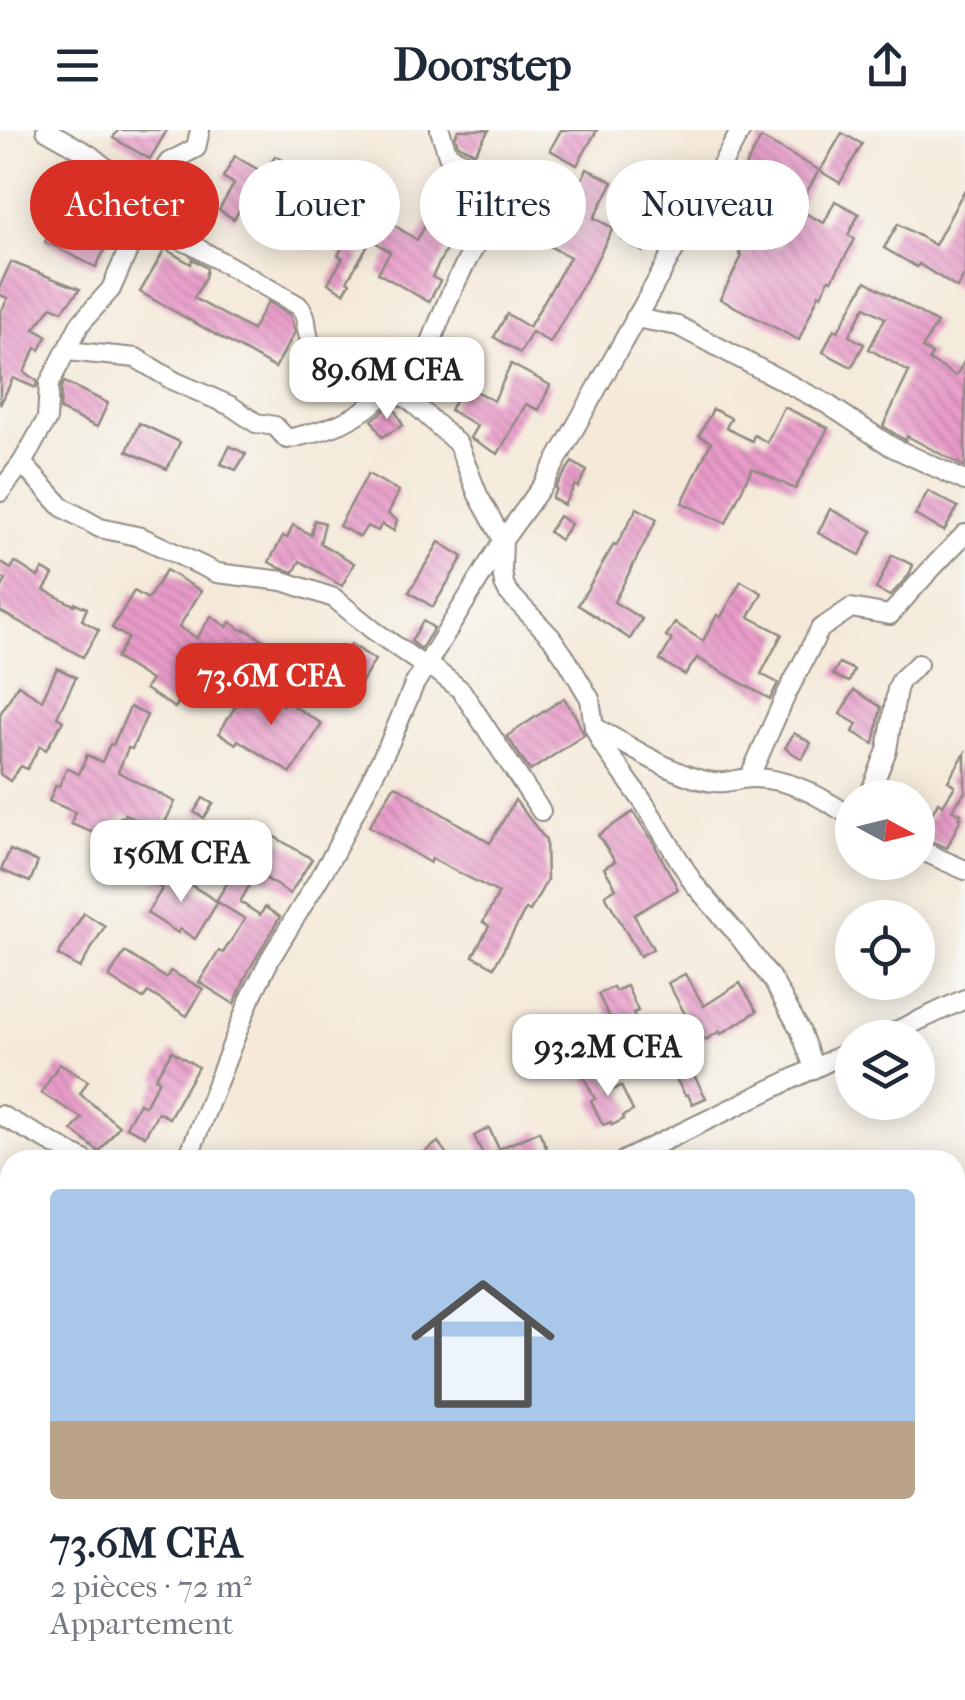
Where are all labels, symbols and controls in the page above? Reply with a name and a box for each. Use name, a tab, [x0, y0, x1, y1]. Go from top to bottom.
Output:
icon: menu	[50, 38, 105, 93]
icon: share	[860, 38, 915, 93]
text: Doorstep	[393, 39, 572, 92]
chip: Acheter	[30, 160, 219, 250]
chip: Louer	[239, 160, 400, 250]
chip: Filtres	[420, 160, 586, 250]
chip: Nouveau	[606, 160, 809, 250]
pin: 89.6M CFA	[273, 337, 501, 422]
text: 89.6M CFA	[311, 351, 463, 388]
pin: 73.6M CFA	[157, 643, 385, 728]
text: 73.6M CFA	[197, 657, 345, 694]
north arrow	[835, 780, 935, 880]
map controls	[835, 780, 935, 1120]
pin: 156M CFA	[78, 820, 284, 905]
text: 156M CFA	[112, 834, 250, 871]
button: locate	[835, 900, 935, 1000]
pin: 93.2M CFA	[494, 1014, 722, 1099]
button: layers	[835, 1020, 935, 1120]
text: 93.2M CFA	[534, 1028, 682, 1065]
icon: home	[393, 1254, 573, 1434]
text: 73.6M CFA	[50, 1519, 243, 1568]
text: 2 pièces · 72 m²	[50, 1568, 252, 1605]
text: Appartement	[50, 1605, 233, 1642]

